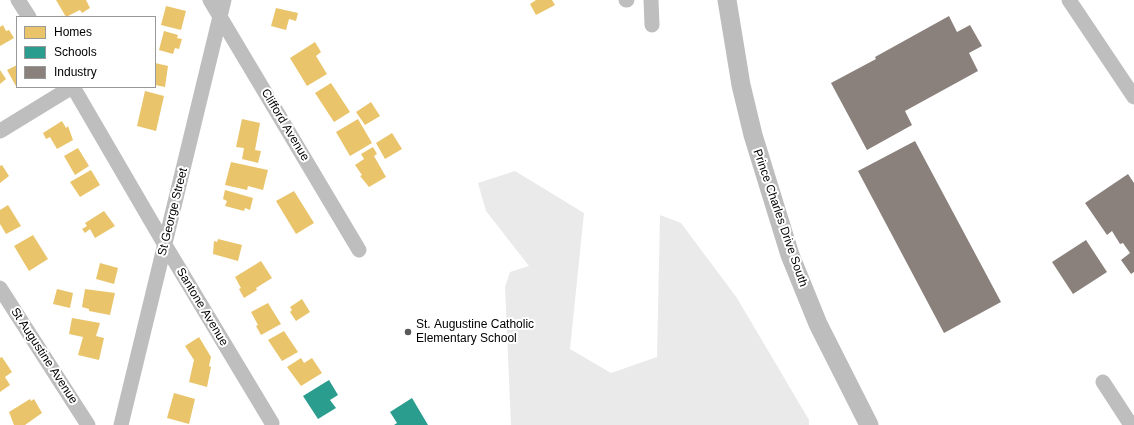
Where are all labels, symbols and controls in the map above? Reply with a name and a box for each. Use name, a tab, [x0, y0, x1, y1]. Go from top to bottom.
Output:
legend	[16, 16, 156, 88]
text: Homes	[54, 25, 92, 39]
text: Schools	[54, 45, 97, 59]
text: Industry	[54, 65, 97, 79]
street label: Clifford Avenue	[258, 86, 312, 164]
street label: Prince Charles Drive South	[750, 147, 810, 289]
street label: St George Street	[155, 167, 191, 257]
street label: Santone Avenue	[173, 265, 231, 349]
street label: St Augustine Avenue	[7, 305, 81, 407]
place label: St. Augustine Catholic Elementary School	[416, 318, 534, 346]
marker: St. Augustine Catholic Elementary School	[403, 327, 413, 337]

